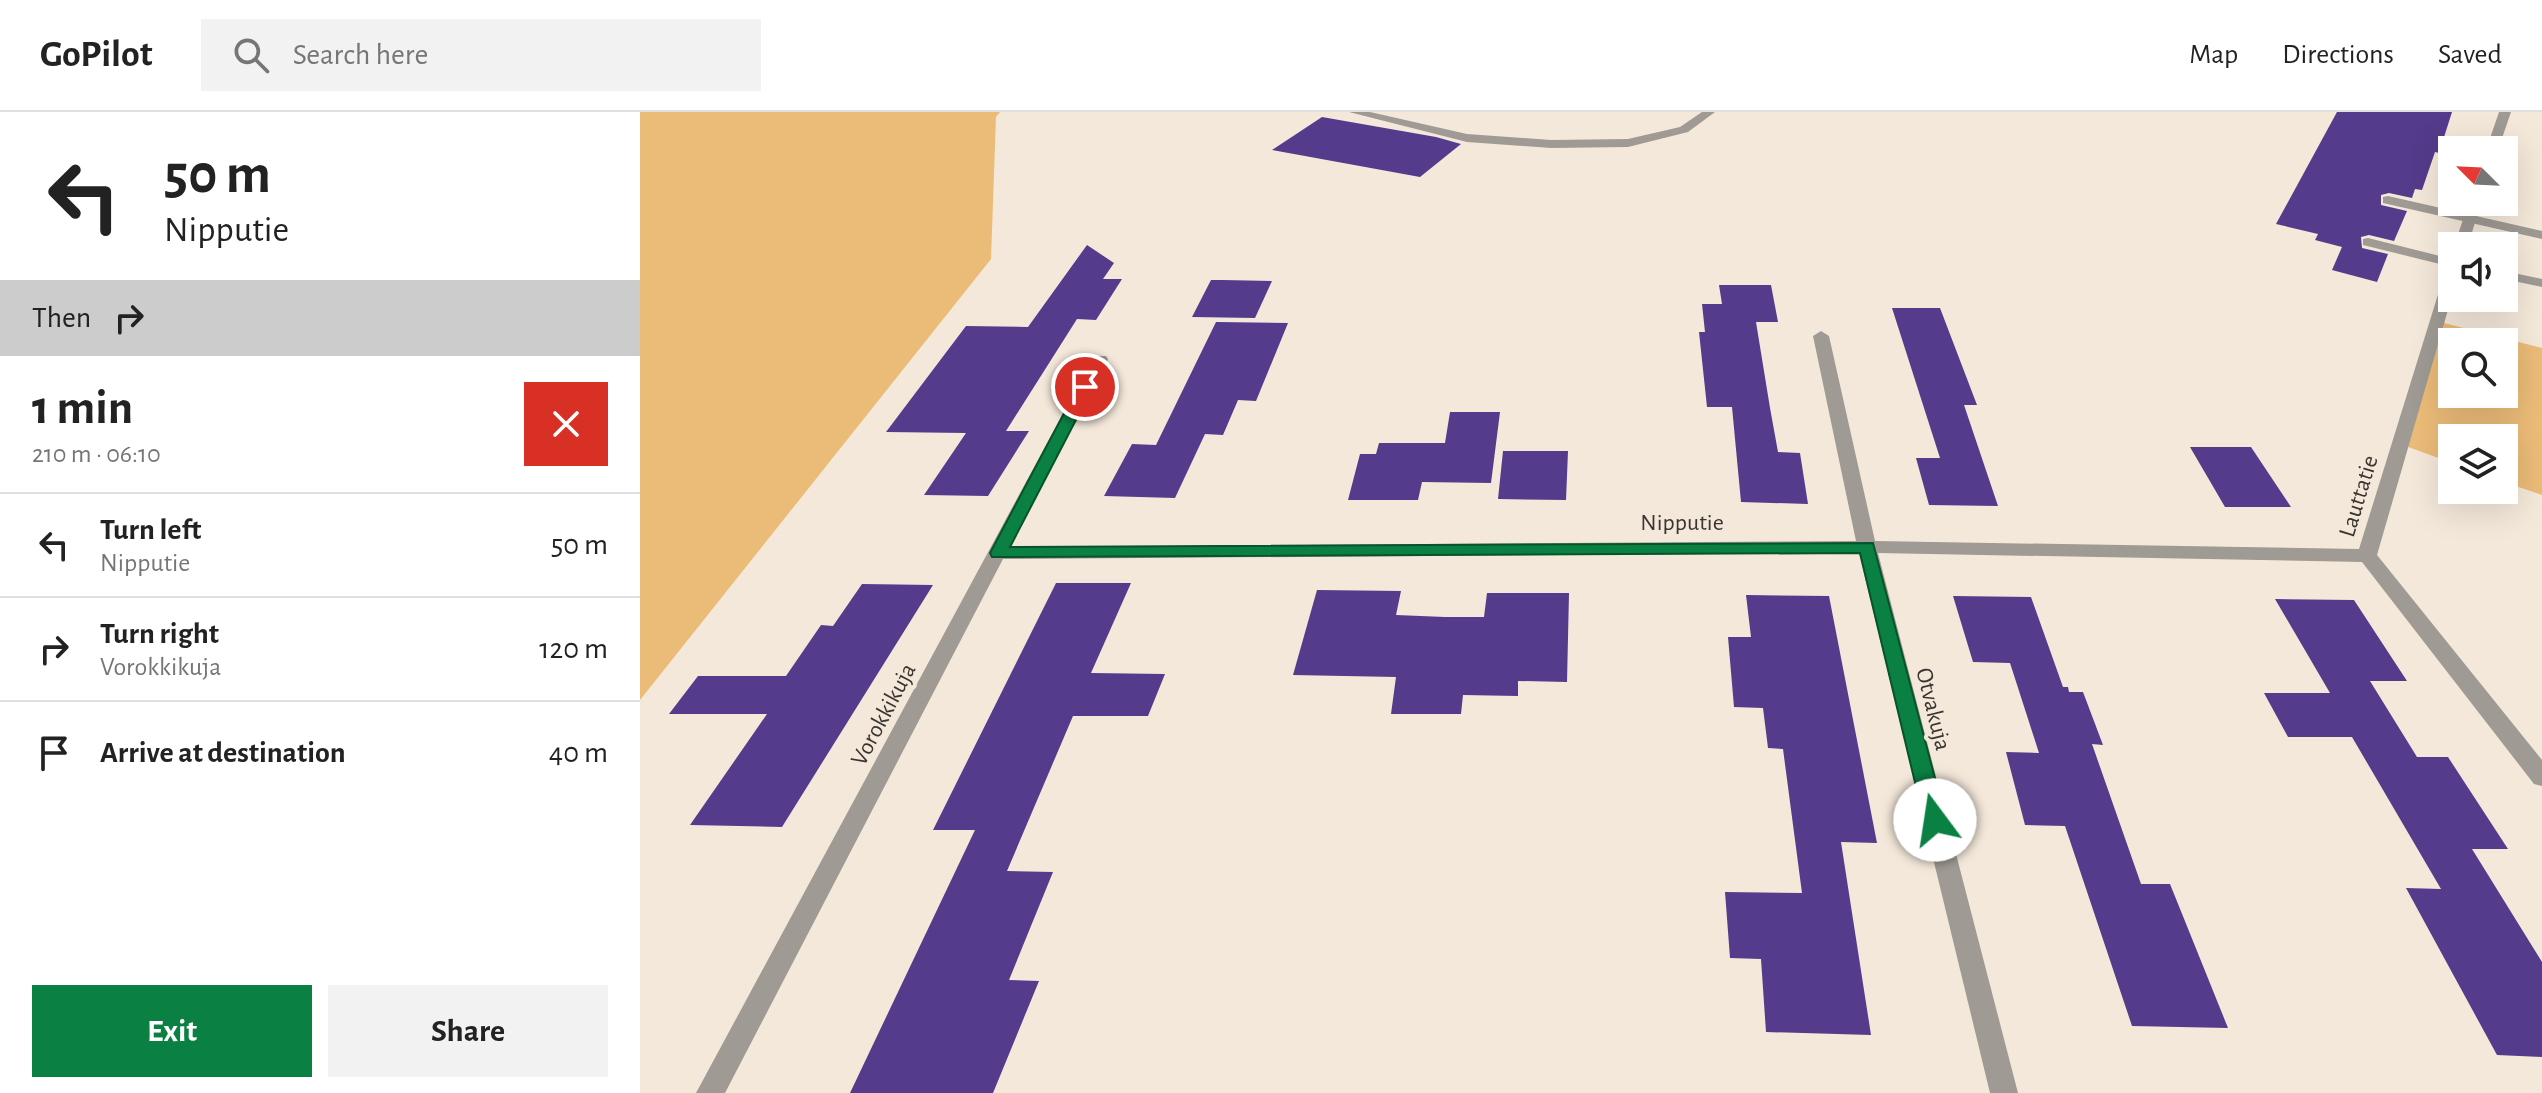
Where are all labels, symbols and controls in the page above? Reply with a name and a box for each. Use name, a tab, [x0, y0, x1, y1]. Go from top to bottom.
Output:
search box	[201, 19, 761, 91]
icon: search	[229, 33, 273, 77]
text: GoPilot	[40, 36, 153, 74]
text: Search here	[293, 40, 428, 70]
text: Map	[2189, 41, 2238, 69]
text: Directions	[2282, 41, 2394, 69]
text: Saved	[2438, 41, 2502, 69]
north arrow	[2438, 136, 2518, 216]
map controls	[2438, 136, 2518, 504]
icon: left	[32, 144, 136, 248]
text: 50 m	[164, 147, 271, 203]
text: Nipputie	[164, 212, 289, 248]
button: sound	[2438, 232, 2518, 312]
icon: right	[107, 296, 151, 340]
text: Then	[32, 303, 91, 333]
button: search	[2438, 328, 2518, 408]
pin	[1051, 353, 1119, 421]
icon: arrive	[1063, 365, 1107, 409]
button: close	[524, 382, 608, 466]
text: 1 min	[32, 385, 133, 433]
button: layers	[2438, 424, 2518, 504]
text: 210 m · 06:10	[32, 441, 161, 467]
street label: Lauttatie	[2335, 452, 2383, 540]
street label: Nipputie	[1640, 511, 1724, 535]
text: Turn left	[100, 515, 201, 545]
icon: left	[32, 523, 76, 567]
text: 50 m	[551, 530, 608, 560]
text: Nipputie	[100, 550, 190, 576]
text: Turn right	[100, 619, 219, 649]
icon: right	[32, 627, 76, 671]
text: 120 m	[539, 634, 608, 664]
text: Vorokkikuja	[100, 654, 221, 680]
street label: Vorokkikuja	[847, 659, 921, 769]
street label: Otvakuja	[1911, 665, 1955, 753]
icon: arrive	[32, 731, 76, 775]
text: Arrive at destination	[100, 738, 346, 768]
text: 40 m	[549, 738, 608, 768]
position arrow	[1893, 778, 1977, 862]
button: Exit	[32, 985, 312, 1077]
button: Share	[328, 985, 608, 1077]

